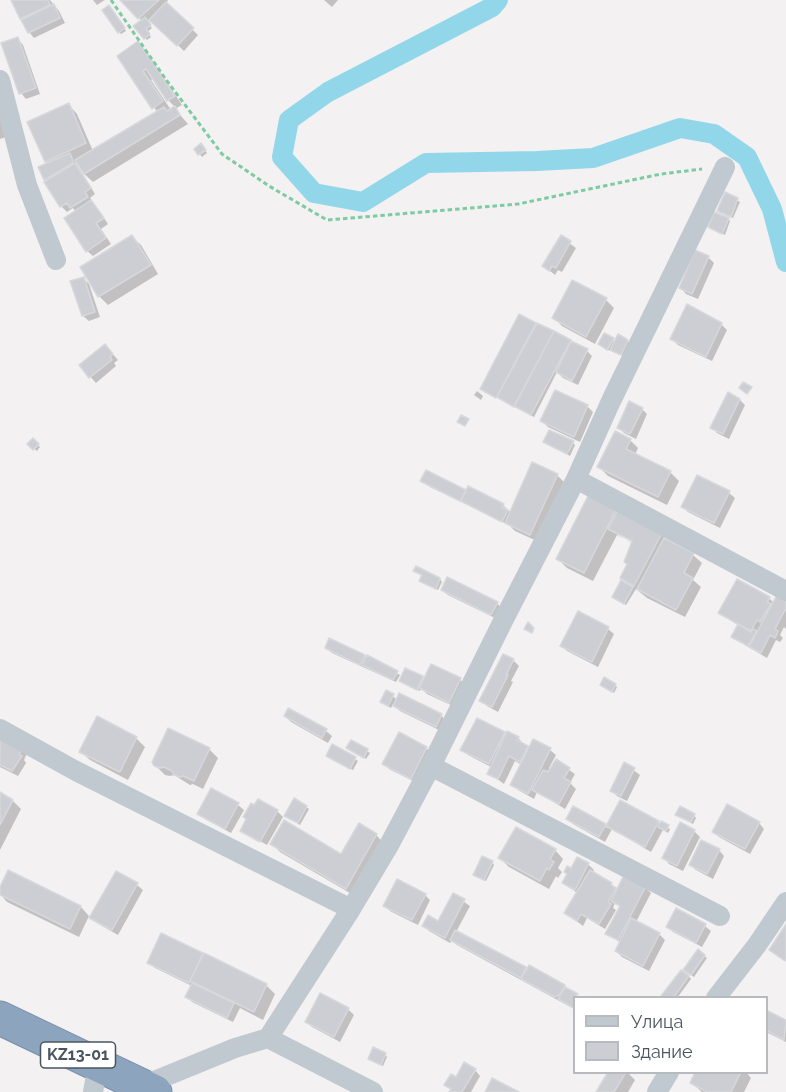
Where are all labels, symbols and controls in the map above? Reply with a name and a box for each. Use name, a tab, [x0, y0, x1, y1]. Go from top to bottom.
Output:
legend	[573, 996, 768, 1074]
text: Улица	[631, 1011, 683, 1032]
text: Здание	[631, 1041, 693, 1062]
road number: KZ13-01	[40, 1042, 116, 1068]

